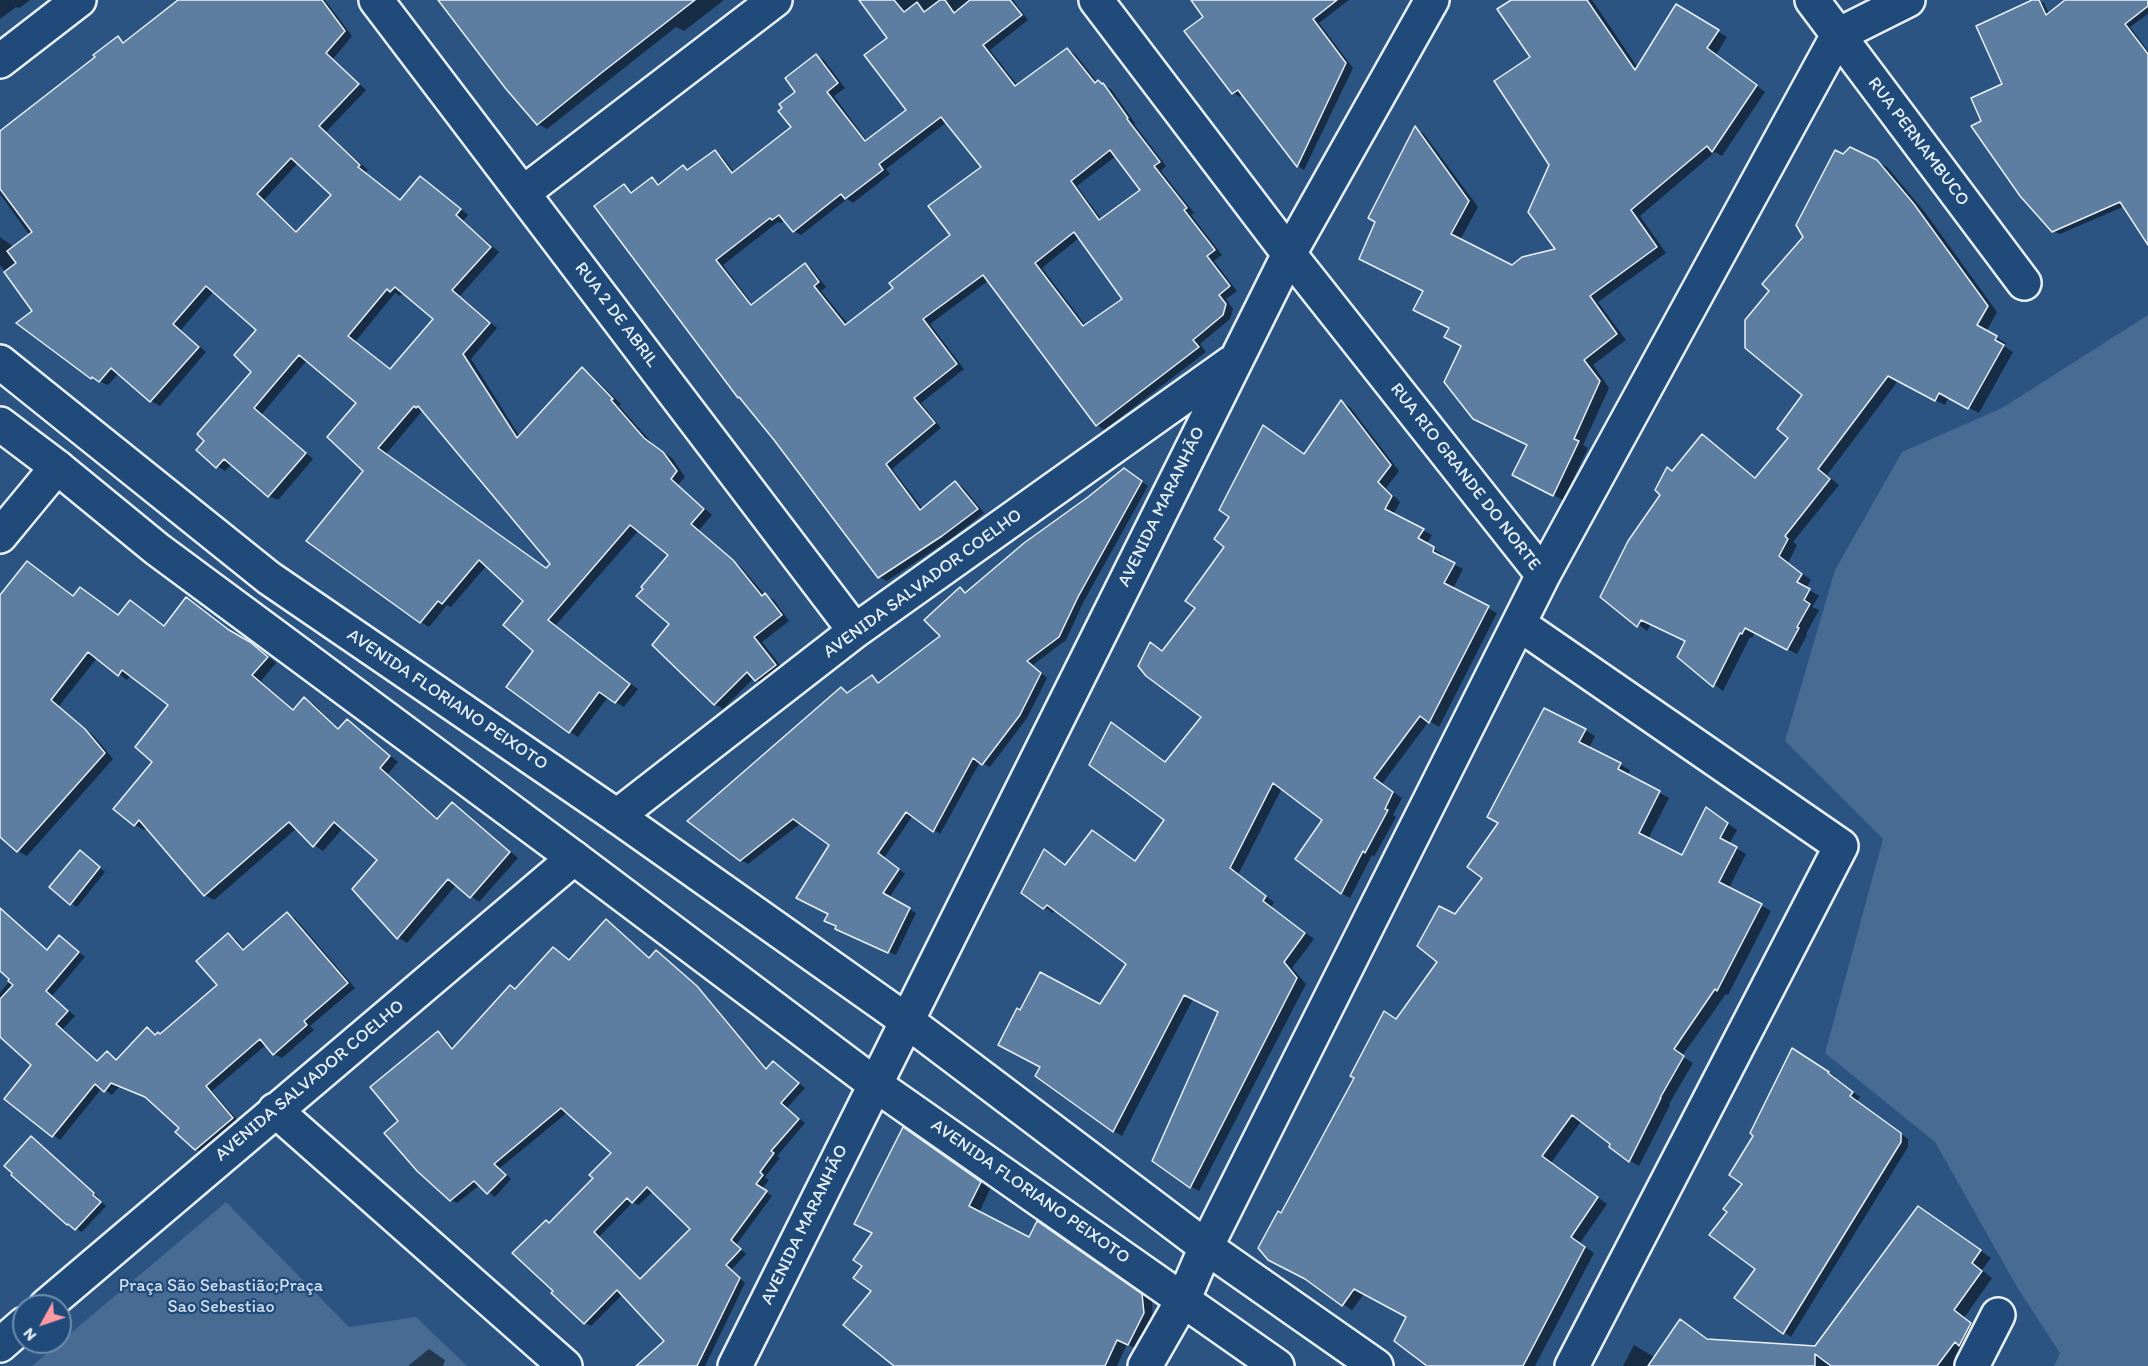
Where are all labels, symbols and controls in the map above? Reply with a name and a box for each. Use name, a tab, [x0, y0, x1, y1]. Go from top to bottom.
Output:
street label: RUA PERNAMBUCO	[1863, 73, 1973, 211]
street label: RUA 2 DE ABRIL	[569, 258, 663, 372]
street label: RUA RIO GRANDE DO NORTE	[1385, 379, 1545, 575]
street label: AVENIDA MARANHÃO	[1114, 423, 1210, 591]
street label: AVENIDA SALVADOR COELHO	[820, 505, 1026, 663]
street label: AVENIDA FLORIANO PEIXOTO	[342, 625, 552, 775]
street label: AVENIDA SALVADOR COELHO	[211, 996, 409, 1166]
street label: AVENIDA FLORIANO PEIXOTO	[926, 1115, 1134, 1269]
street label: AVENIDA MARANHÃO	[757, 1141, 853, 1309]
park label: Praça São Sebastião;Praça Sao Sebestiao	[119, 1275, 323, 1318]
north arrow	[12, 1294, 72, 1354]
text: N	[19, 1324, 40, 1345]

